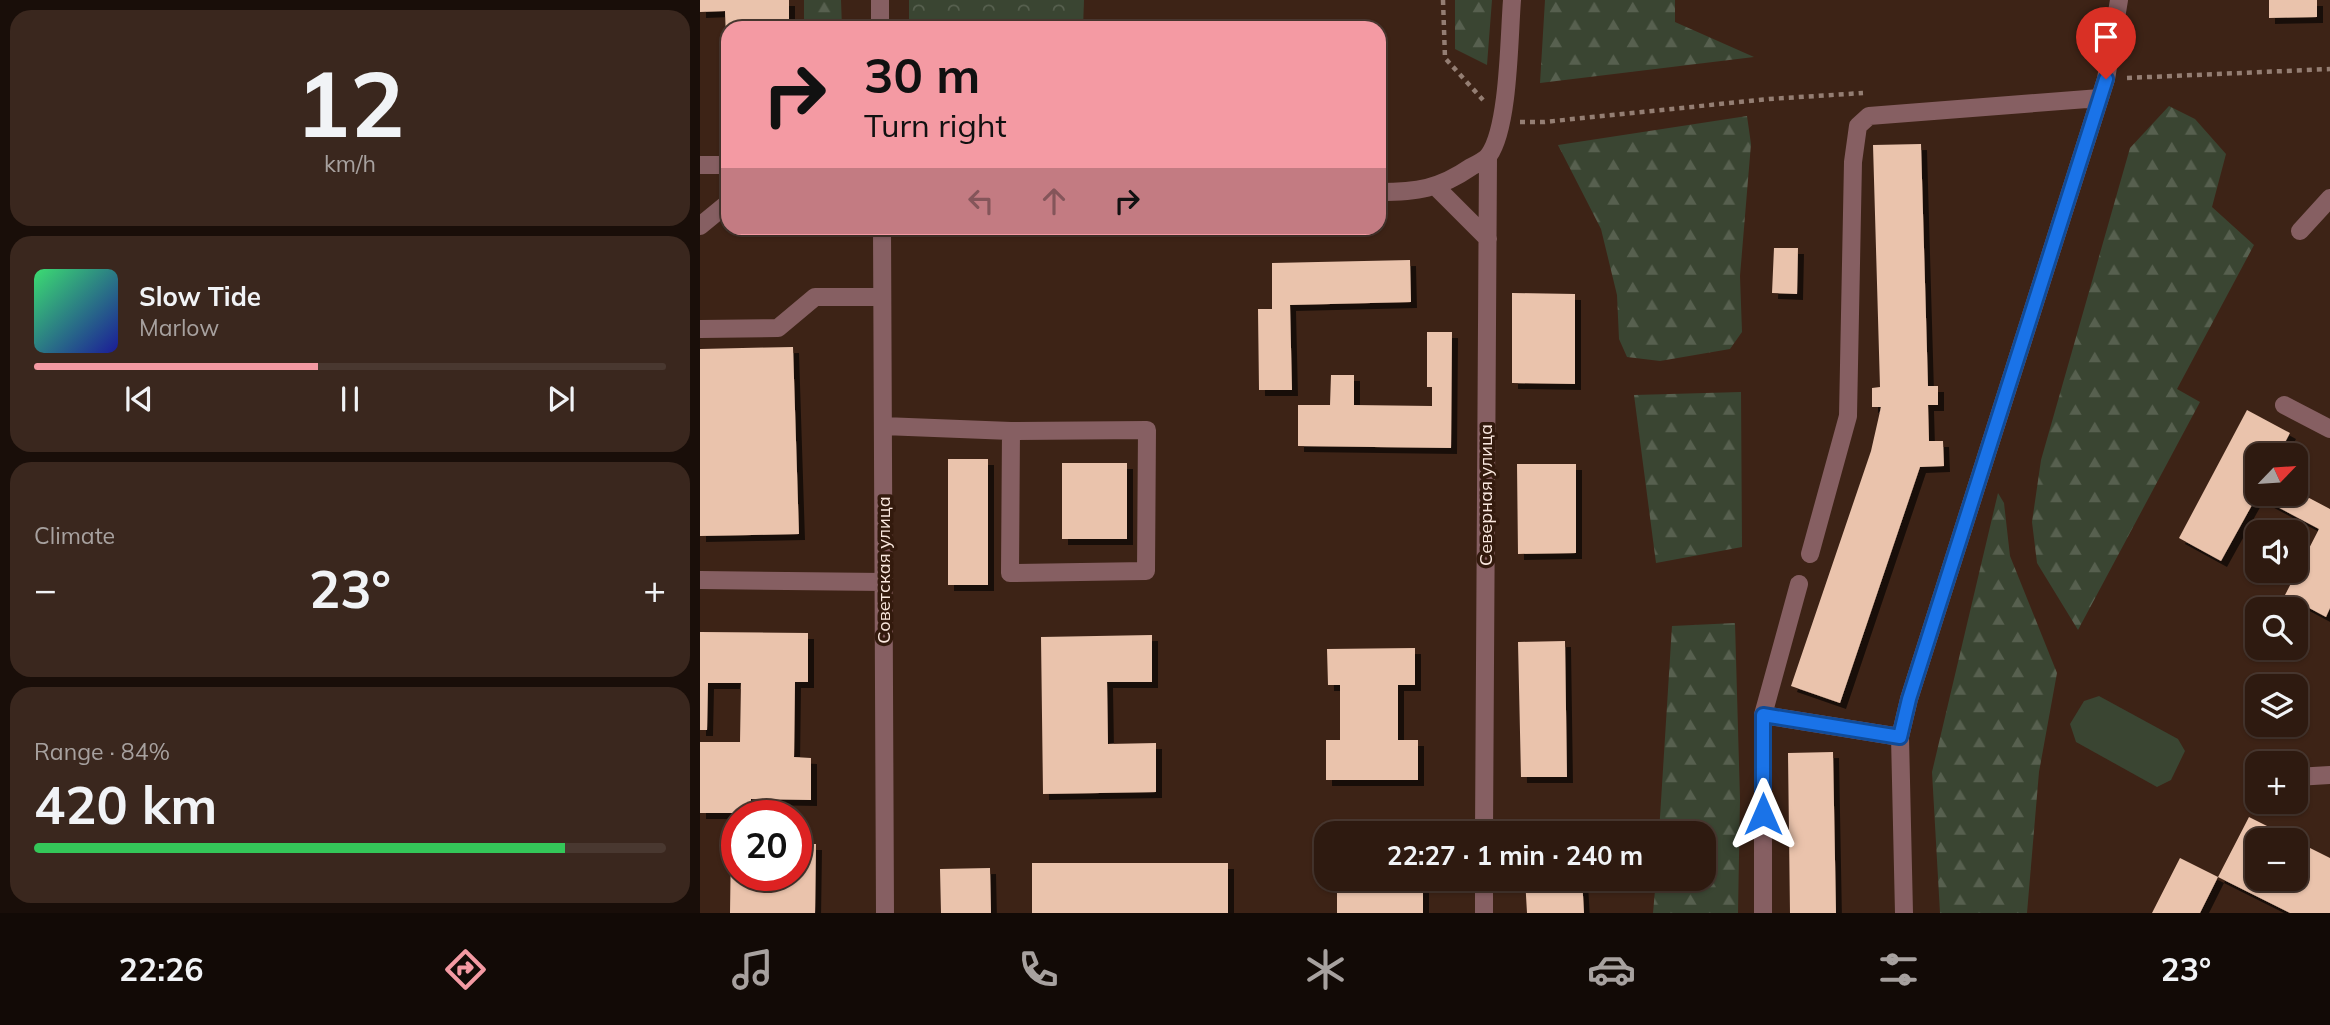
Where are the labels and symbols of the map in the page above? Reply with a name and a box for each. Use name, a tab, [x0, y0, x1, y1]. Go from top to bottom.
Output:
pin	[2076, 7, 2136, 79]
street label: Северная улица	[1474, 424, 1497, 566]
north arrow	[2245, 443, 2308, 506]
street label: Советская улица	[872, 496, 895, 644]
position arrow	[1726, 777, 1800, 851]
speed limit sign: 20	[721, 800, 812, 891]

